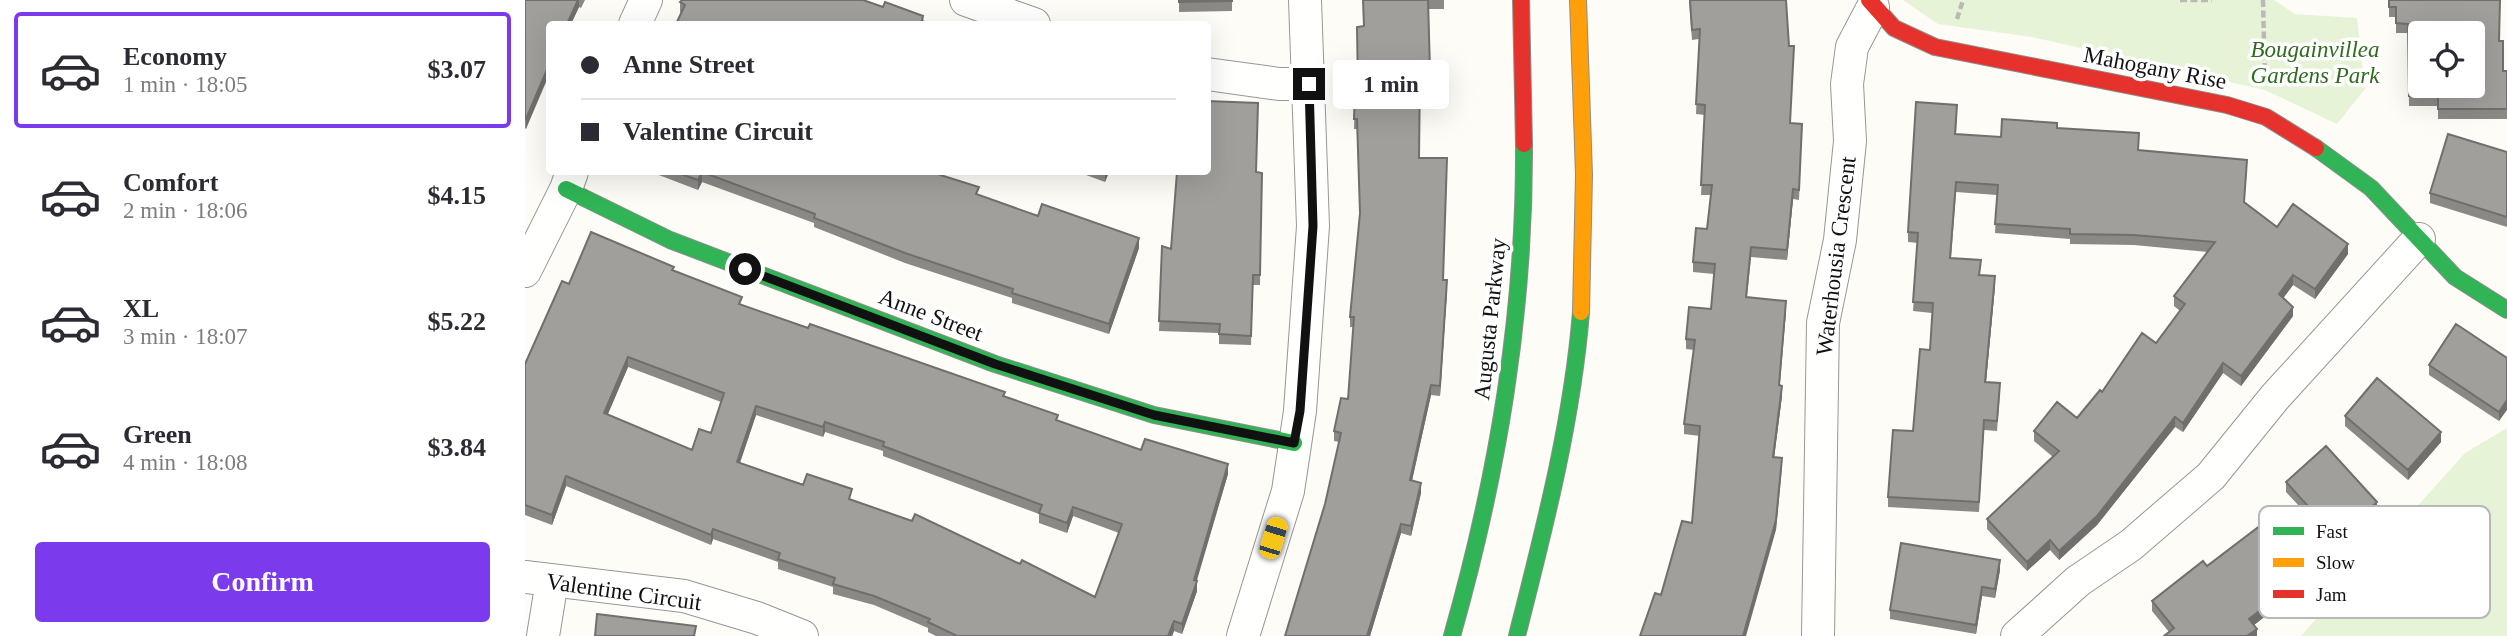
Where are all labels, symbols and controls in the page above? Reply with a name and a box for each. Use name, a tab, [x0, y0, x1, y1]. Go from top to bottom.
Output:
map controls	[2408, 21, 2485, 98]
button: locate	[2408, 21, 2485, 98]
park label: Bougainvillea Gardens Park	[2250, 37, 2380, 88]
icon: car	[39, 39, 102, 102]
text: Economy	[123, 42, 227, 71]
street label: Mahogany Rise	[2081, 42, 2229, 94]
text: Anne Street	[623, 50, 755, 79]
text: $3.07	[428, 55, 486, 84]
callout: 1 min	[1333, 60, 1449, 108]
route end	[1293, 68, 1325, 100]
text: 1 min · 18:05	[123, 72, 248, 97]
text: 1 min	[1363, 72, 1419, 97]
text: Valentine Circuit	[623, 117, 813, 146]
street label: Waterhousia Crescent	[1811, 154, 1861, 357]
icon: car	[39, 165, 102, 228]
text: Comfort	[123, 168, 218, 197]
text: $4.15	[428, 181, 486, 210]
text: 2 min · 18:06	[123, 198, 248, 223]
street label: Augusta Parkway	[1469, 236, 1511, 401]
route start	[729, 253, 761, 285]
street label: Anne Street	[876, 284, 987, 346]
icon: car	[39, 291, 102, 354]
text: XL	[123, 294, 159, 323]
text: $5.22	[428, 307, 486, 336]
text: 3 min · 18:07	[123, 324, 248, 349]
icon: car	[39, 417, 102, 480]
text: Green	[123, 420, 192, 449]
text: $3.84	[428, 433, 486, 462]
text: 4 min · 18:08	[123, 450, 248, 475]
legend	[2259, 506, 2490, 618]
car	[1257, 515, 1290, 561]
text: Fast	[2316, 521, 2348, 542]
button: Confirm	[35, 542, 490, 622]
text: Slow	[2316, 552, 2355, 573]
street label: Valentine Circuit	[545, 569, 704, 615]
text: Jam	[2316, 584, 2347, 605]

